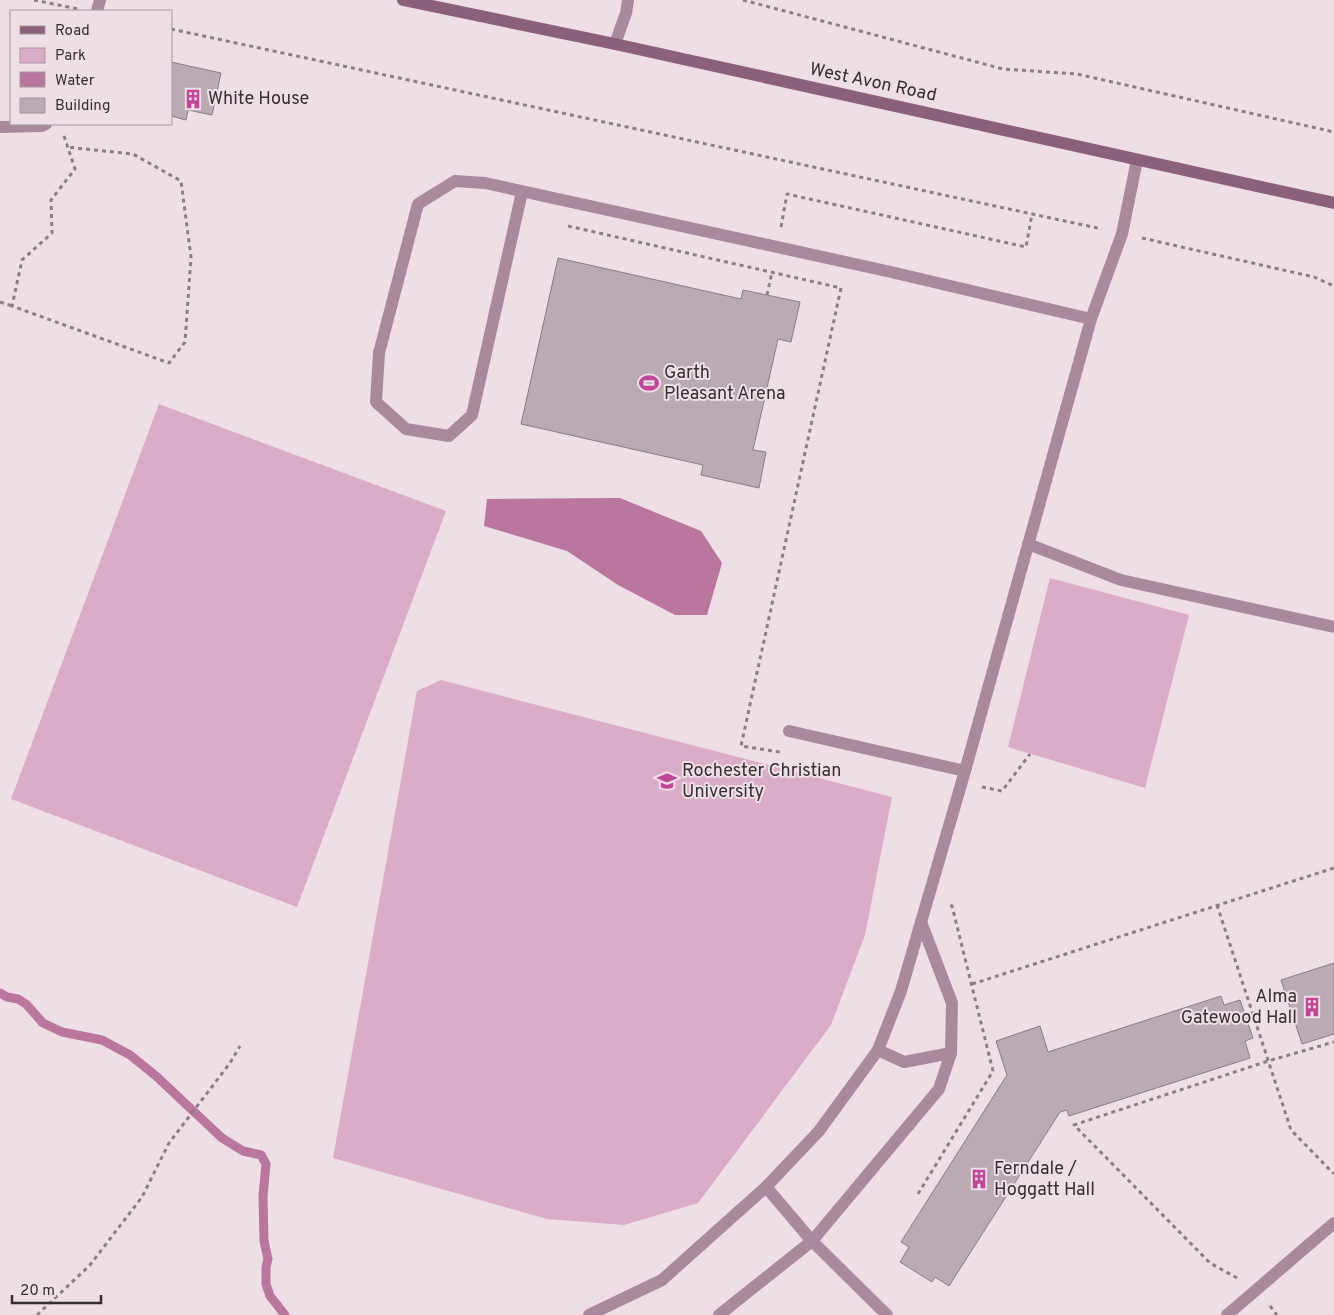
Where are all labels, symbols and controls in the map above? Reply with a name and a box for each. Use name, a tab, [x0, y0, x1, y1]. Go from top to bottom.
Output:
legend	[10, 10, 172, 125]
text: Road	[55, 22, 90, 41]
text: Park	[55, 47, 86, 66]
street label: West Avon Road	[807, 58, 939, 108]
text: Water	[55, 72, 95, 91]
building icon: White House	[182, 88, 204, 110]
place label: White House	[208, 88, 309, 111]
text: Building	[55, 97, 110, 116]
place label: Garth Pleasant Arena	[664, 362, 786, 406]
sports icon: Garth Pleasant Arena	[638, 372, 660, 394]
place label: Rochester Christian University	[682, 760, 841, 804]
school or university icon: Rochester Christian University	[656, 770, 678, 792]
place label: Alma Gatewood Hall	[1181, 986, 1297, 1030]
building icon: Alma Gatewood Hall	[1301, 996, 1323, 1018]
place label: Ferndale / Hoggatt Hall	[994, 1158, 1095, 1202]
building icon: Ferndale / Hoggatt Hall	[968, 1168, 990, 1190]
scale bar	[12, 1272, 101, 1304]
text: 20 m	[20, 1282, 55, 1301]

